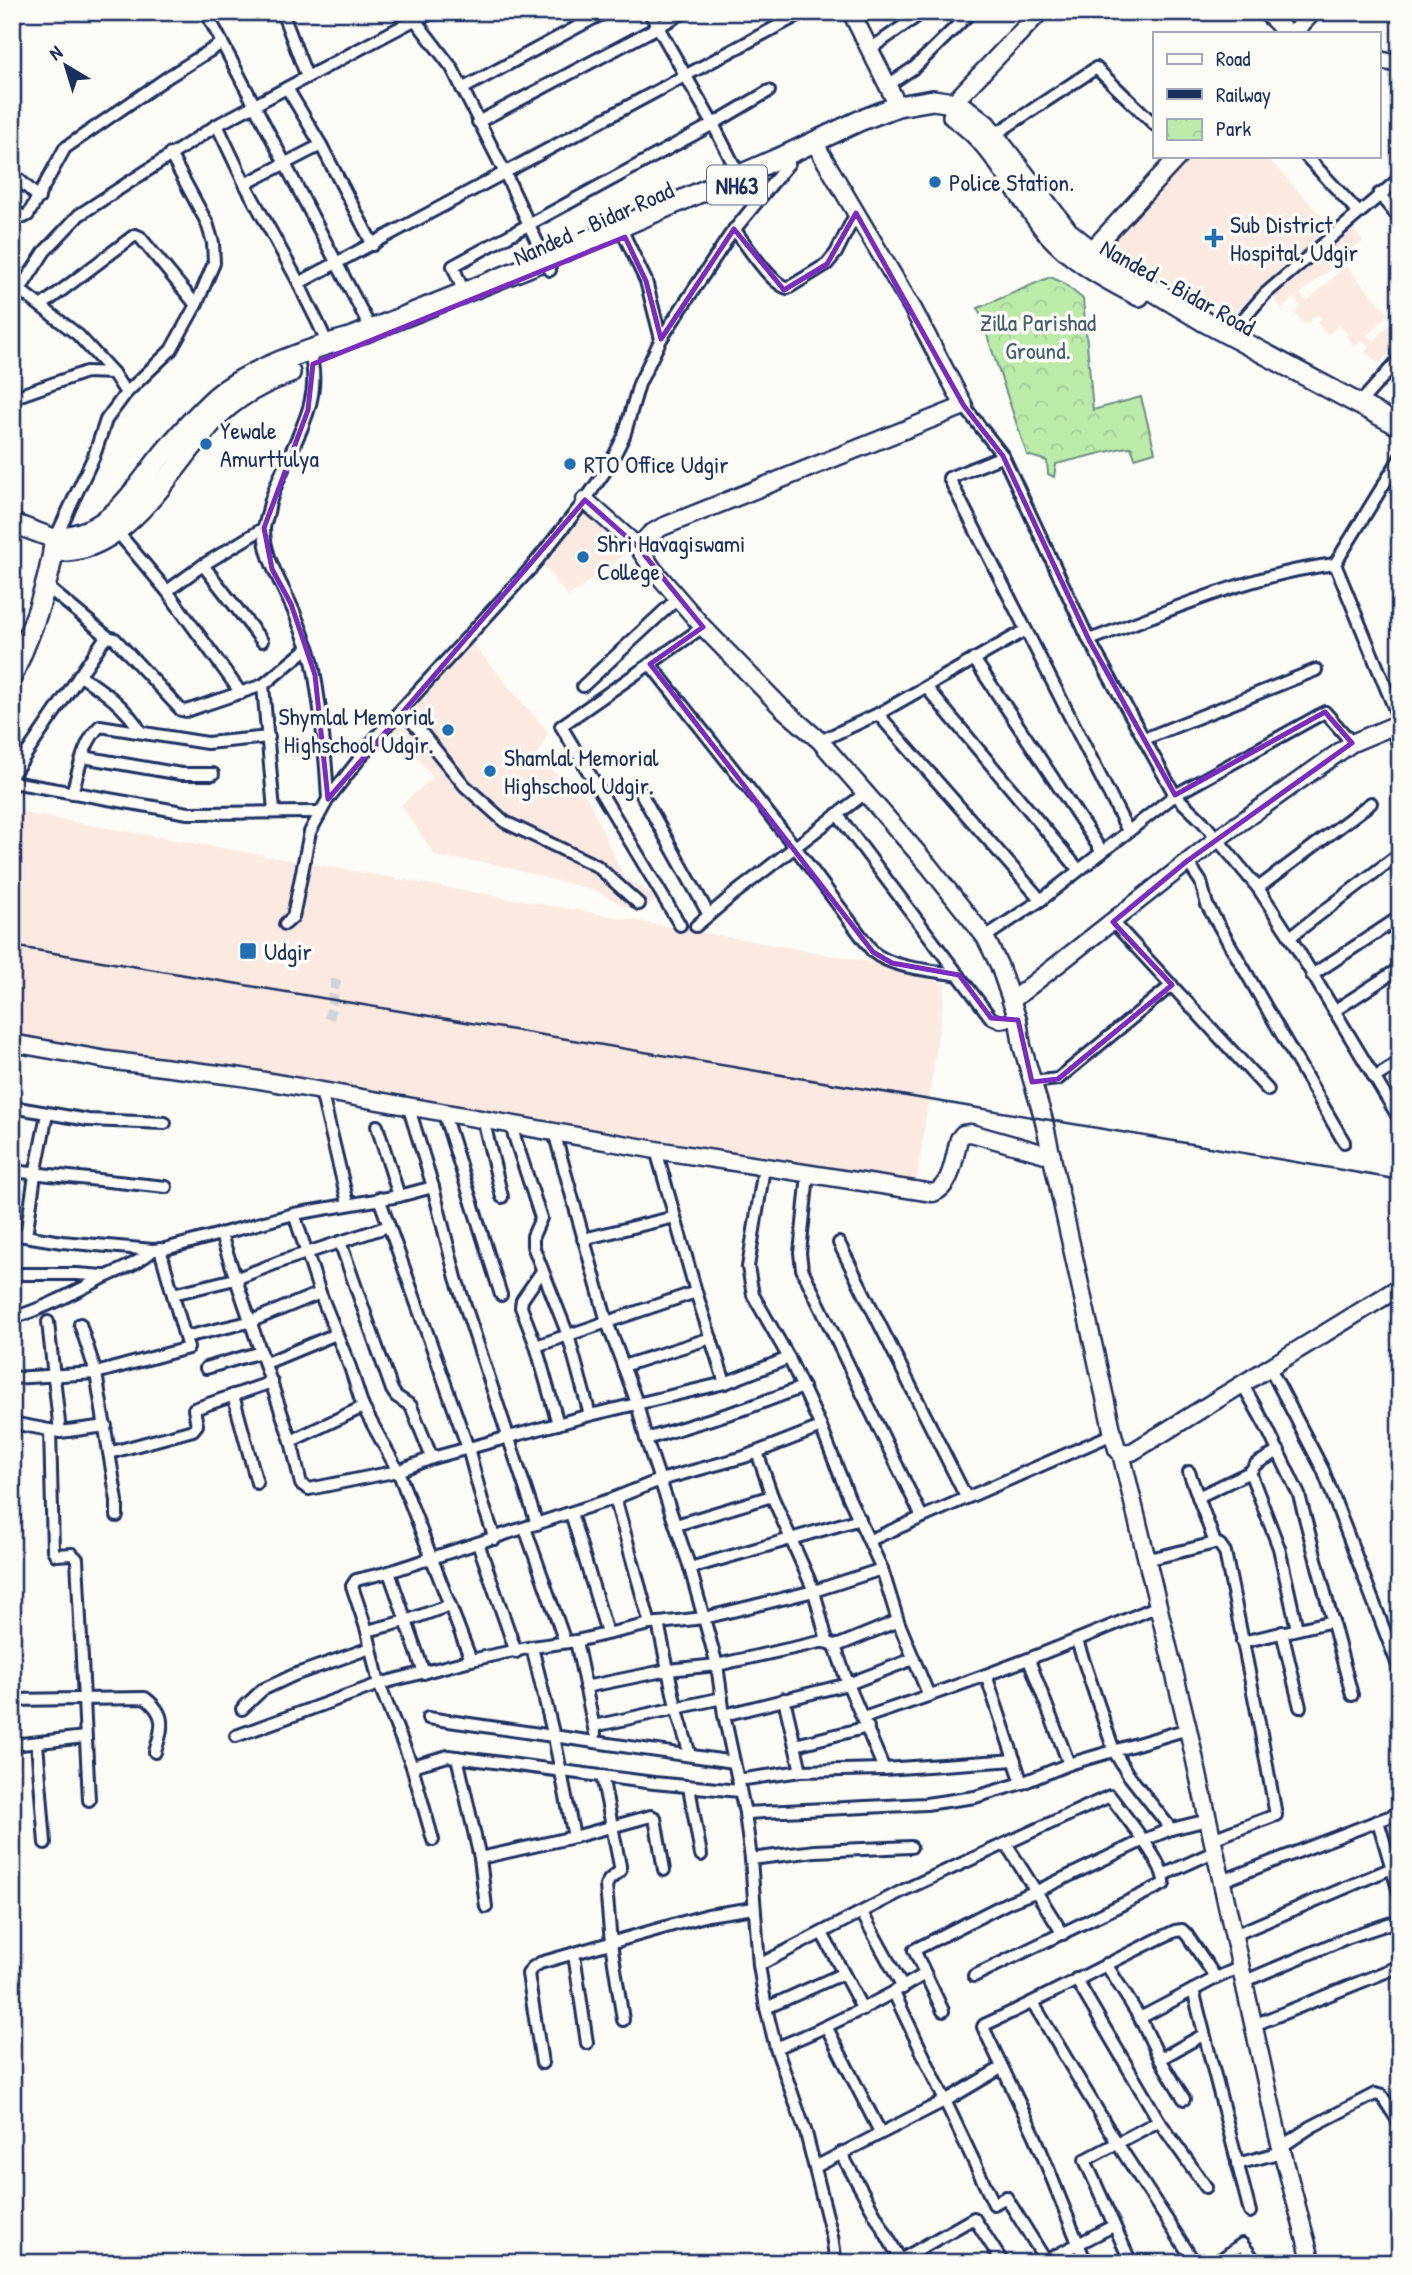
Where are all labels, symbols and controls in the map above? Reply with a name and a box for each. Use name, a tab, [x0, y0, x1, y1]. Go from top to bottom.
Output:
north arrow	[32, 32, 102, 102]
legend	[1153, 32, 1380, 158]
text: N	[44, 39, 68, 66]
text: Road	[1216, 44, 1250, 73]
text: Railway	[1216, 80, 1271, 109]
text: Park	[1216, 114, 1251, 143]
road number: NH63	[707, 166, 767, 204]
place label: Police Station.	[949, 166, 1074, 198]
street label: Nanded - Bidar Road	[508, 173, 678, 273]
marker: Police Station.	[927, 174, 943, 190]
place label: Sub District Hospital, Udgir	[1230, 208, 1358, 268]
marker: Sub District Hospital, Udgir	[1204, 228, 1224, 248]
street label: Nanded - Bidar Road	[1095, 231, 1261, 343]
park label: Zilla Parishad Ground.	[980, 306, 1096, 366]
place label: Yewale Amurttulya	[220, 414, 319, 474]
marker: Yewale Amurttulya	[198, 436, 214, 452]
place label: RTO Office Udgir	[584, 448, 729, 480]
marker: RTO Office Udgir	[562, 456, 578, 472]
place label: Shri Havagiswami College	[597, 527, 745, 587]
marker: Shri Havagiswami College	[575, 549, 591, 565]
place label: Shymlal Memorial Highschool Udgir.	[279, 700, 435, 760]
marker: Shymlal Memorial Highschool Udgir.	[440, 722, 456, 738]
place label: Shamlal Memorial Highschool Udgir.	[504, 741, 659, 801]
marker: Shamlal Memorial Highschool Udgir.	[482, 763, 498, 779]
place label: Udgir	[264, 935, 312, 967]
marker: Udgir	[238, 941, 258, 961]

